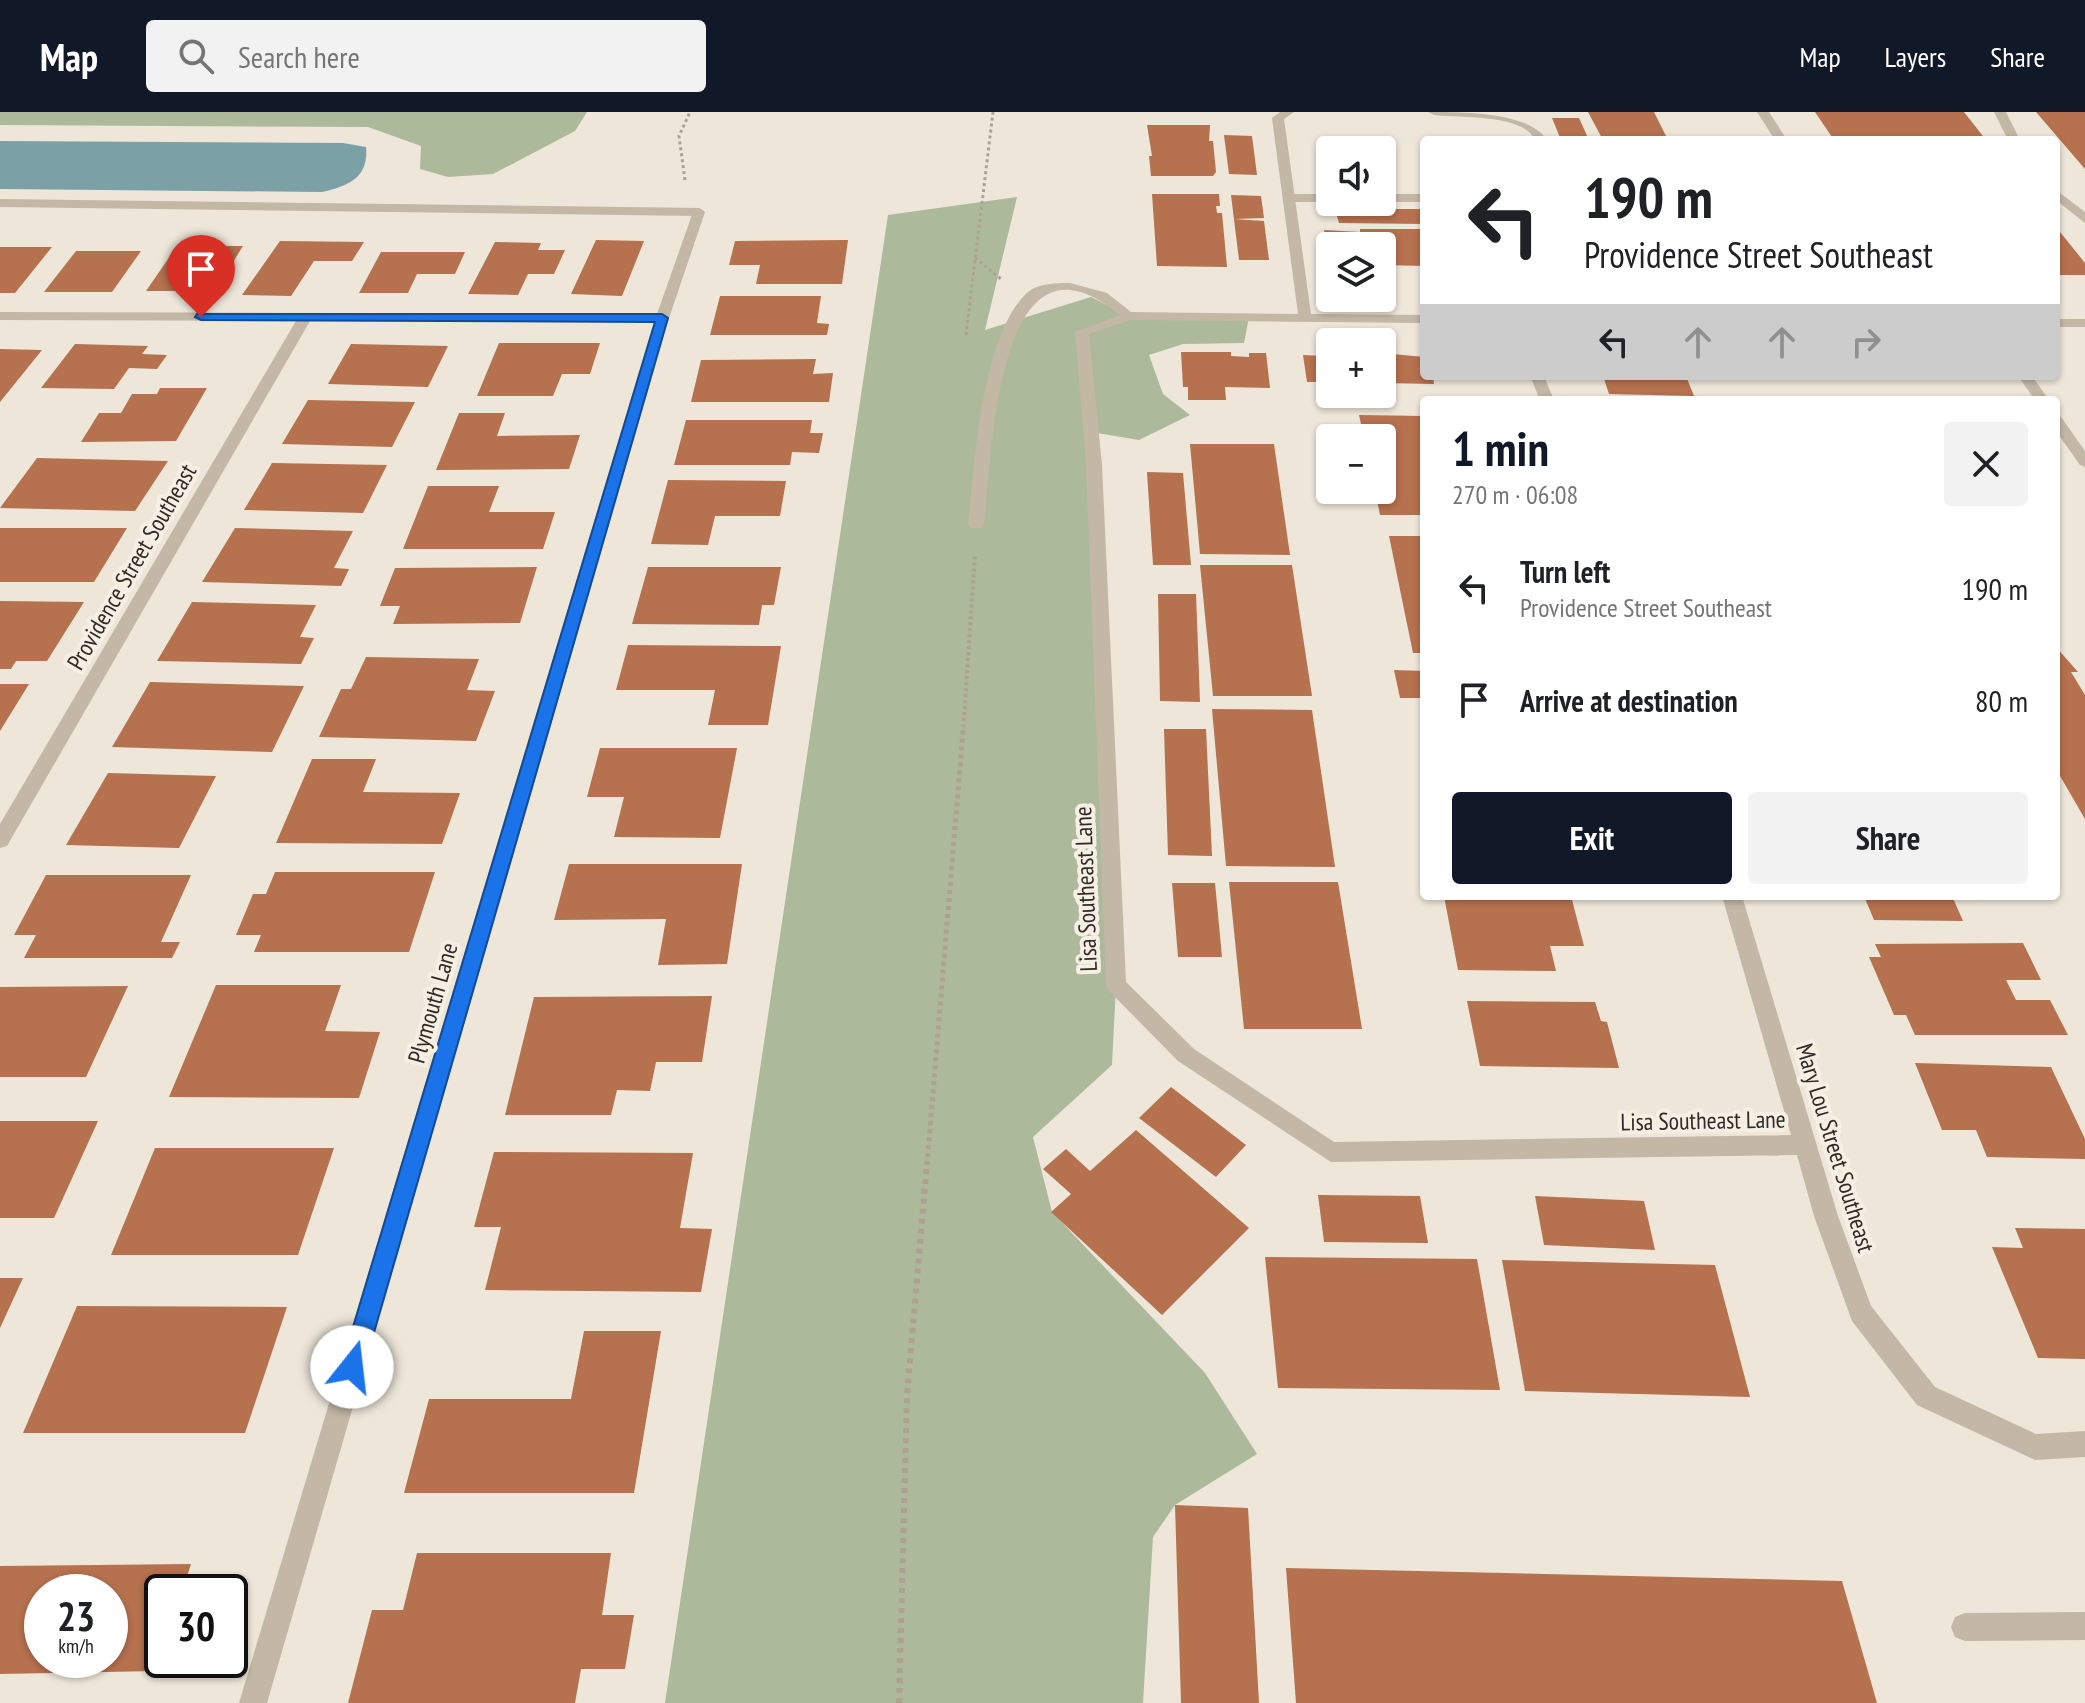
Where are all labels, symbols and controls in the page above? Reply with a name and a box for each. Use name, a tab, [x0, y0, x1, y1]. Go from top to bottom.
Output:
search box	[146, 20, 706, 92]
text: Map	[40, 32, 98, 81]
icon: search	[174, 34, 218, 78]
text: Search here	[238, 37, 360, 76]
text: Map	[1799, 38, 1841, 75]
text: Layers	[1885, 38, 1946, 75]
text: Share	[1990, 38, 2045, 75]
map controls	[1316, 136, 1396, 504]
button: sound	[1316, 136, 1396, 216]
text: 190 m	[1584, 161, 1713, 233]
icon: left	[1452, 168, 1556, 272]
text: Providence Street Southeast	[1584, 231, 1933, 278]
button: layers	[1316, 232, 1396, 312]
pin	[167, 235, 235, 317]
icon: arrive	[179, 247, 223, 291]
icon: left	[1592, 320, 1636, 364]
icon: ahead	[1676, 320, 1720, 364]
icon: ahead	[1760, 320, 1804, 364]
icon: right	[1844, 320, 1888, 364]
button: +	[1316, 328, 1396, 408]
text: 1 min	[1452, 417, 1549, 479]
button: close	[1944, 422, 2028, 506]
button: −	[1316, 424, 1396, 504]
street label: Providence Street Southeast	[60, 458, 203, 675]
text: 270 m · 06:08	[1452, 478, 1578, 511]
text: Turn left	[1520, 552, 1610, 591]
icon: left	[1452, 566, 1496, 610]
text: 190 m	[1962, 569, 2028, 608]
text: Providence Street Southeast	[1520, 591, 1772, 624]
icon: arrive	[1452, 678, 1496, 722]
text: Arrive at destination	[1520, 681, 1738, 720]
text: 80 m	[1975, 681, 2028, 720]
button: Exit	[1452, 792, 1732, 884]
button: Share	[1748, 792, 2028, 884]
street label: Lisa Southeast Lane	[1067, 806, 1104, 972]
street label: Plymouth Lane	[401, 939, 464, 1067]
street label: Mary Lou Street Southeast	[1789, 1040, 1882, 1256]
street label: Lisa Southeast Lane	[1620, 1104, 1786, 1137]
position arrow	[310, 1325, 394, 1409]
speed limit sign: 30	[144, 1574, 248, 1678]
text: 23	[57, 1590, 95, 1642]
text: km/h	[58, 1633, 94, 1659]

